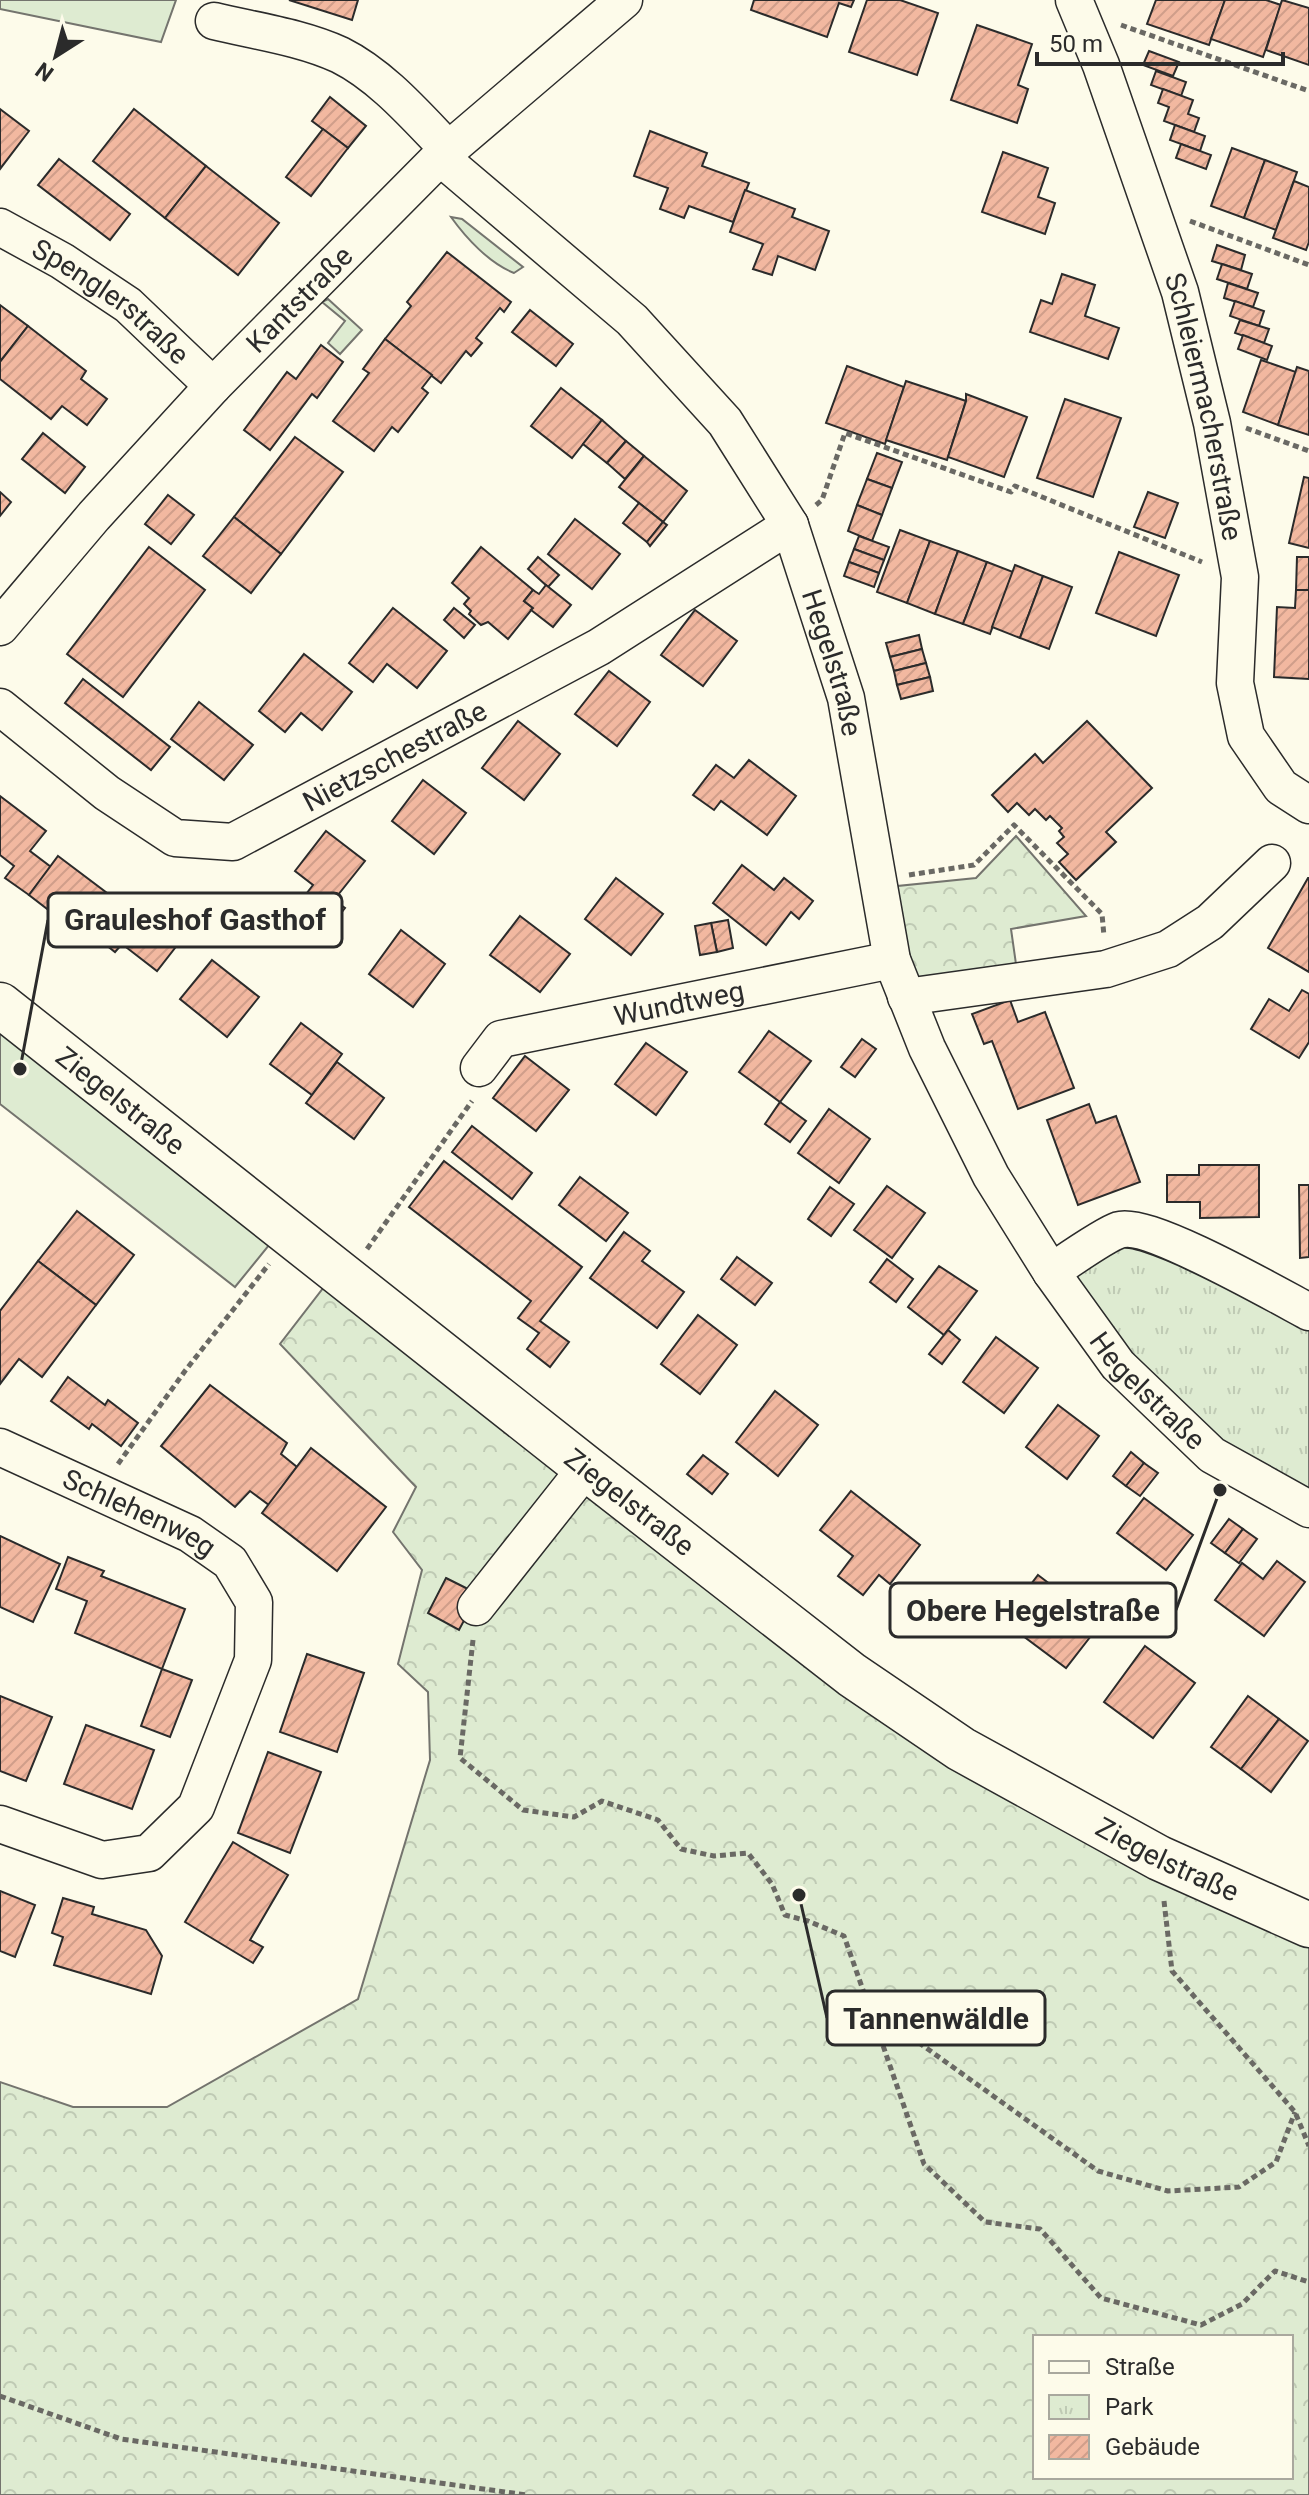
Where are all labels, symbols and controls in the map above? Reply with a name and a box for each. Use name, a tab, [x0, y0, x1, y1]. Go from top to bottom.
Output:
north arrow	[16, 16, 96, 96]
scale bar	[1037, 16, 1283, 66]
text: 50 m	[1049, 30, 1103, 58]
text: N	[31, 57, 58, 86]
street label: Spenglerstraße	[26, 232, 196, 371]
street label: Kantstraße	[240, 239, 359, 360]
street label: Schleiermacherstraße	[1158, 269, 1249, 543]
street label: Hegelstraße	[795, 585, 868, 739]
street label: Nietzschestraße	[297, 694, 492, 819]
callout: Grauleshof Gasthof	[48, 893, 342, 947]
text: Grauleshof Gasthof	[64, 902, 326, 937]
street label: Wundtweg	[611, 974, 747, 1033]
street label: Ziegelstraße	[49, 1040, 192, 1162]
street label: Hegelstraße	[1083, 1326, 1212, 1457]
street label: Ziegelstraße	[558, 1442, 701, 1563]
street label: Schlehenweg	[58, 1462, 222, 1564]
callout: Obere Hegelstraße	[890, 1583, 1176, 1637]
text: Obere Hegelstraße	[906, 1593, 1160, 1628]
street label: Ziegelstraße	[1090, 1811, 1244, 1909]
callout: Tannenwäldle	[827, 1991, 1045, 2045]
text: Tannenwäldle	[843, 2001, 1029, 2036]
legend	[1033, 2335, 1293, 2479]
text: Straße	[1105, 2353, 1175, 2381]
text: Park	[1105, 2393, 1154, 2421]
text: Gebäude	[1105, 2433, 1200, 2461]

